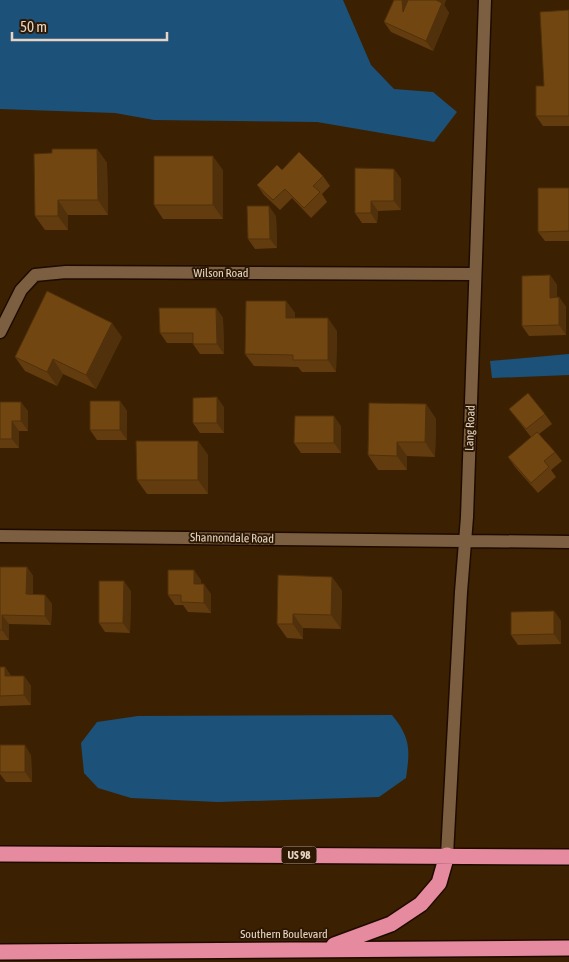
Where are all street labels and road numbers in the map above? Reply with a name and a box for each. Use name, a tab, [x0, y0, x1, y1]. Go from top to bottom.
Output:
street label: Wilson Road	[194, 266, 248, 280]
street label: Lang Road	[462, 405, 478, 451]
street label: Shannondale Road	[190, 530, 274, 546]
road number: US 98	[282, 846, 316, 864]
street label: Southern Boulevard	[240, 927, 328, 941]

